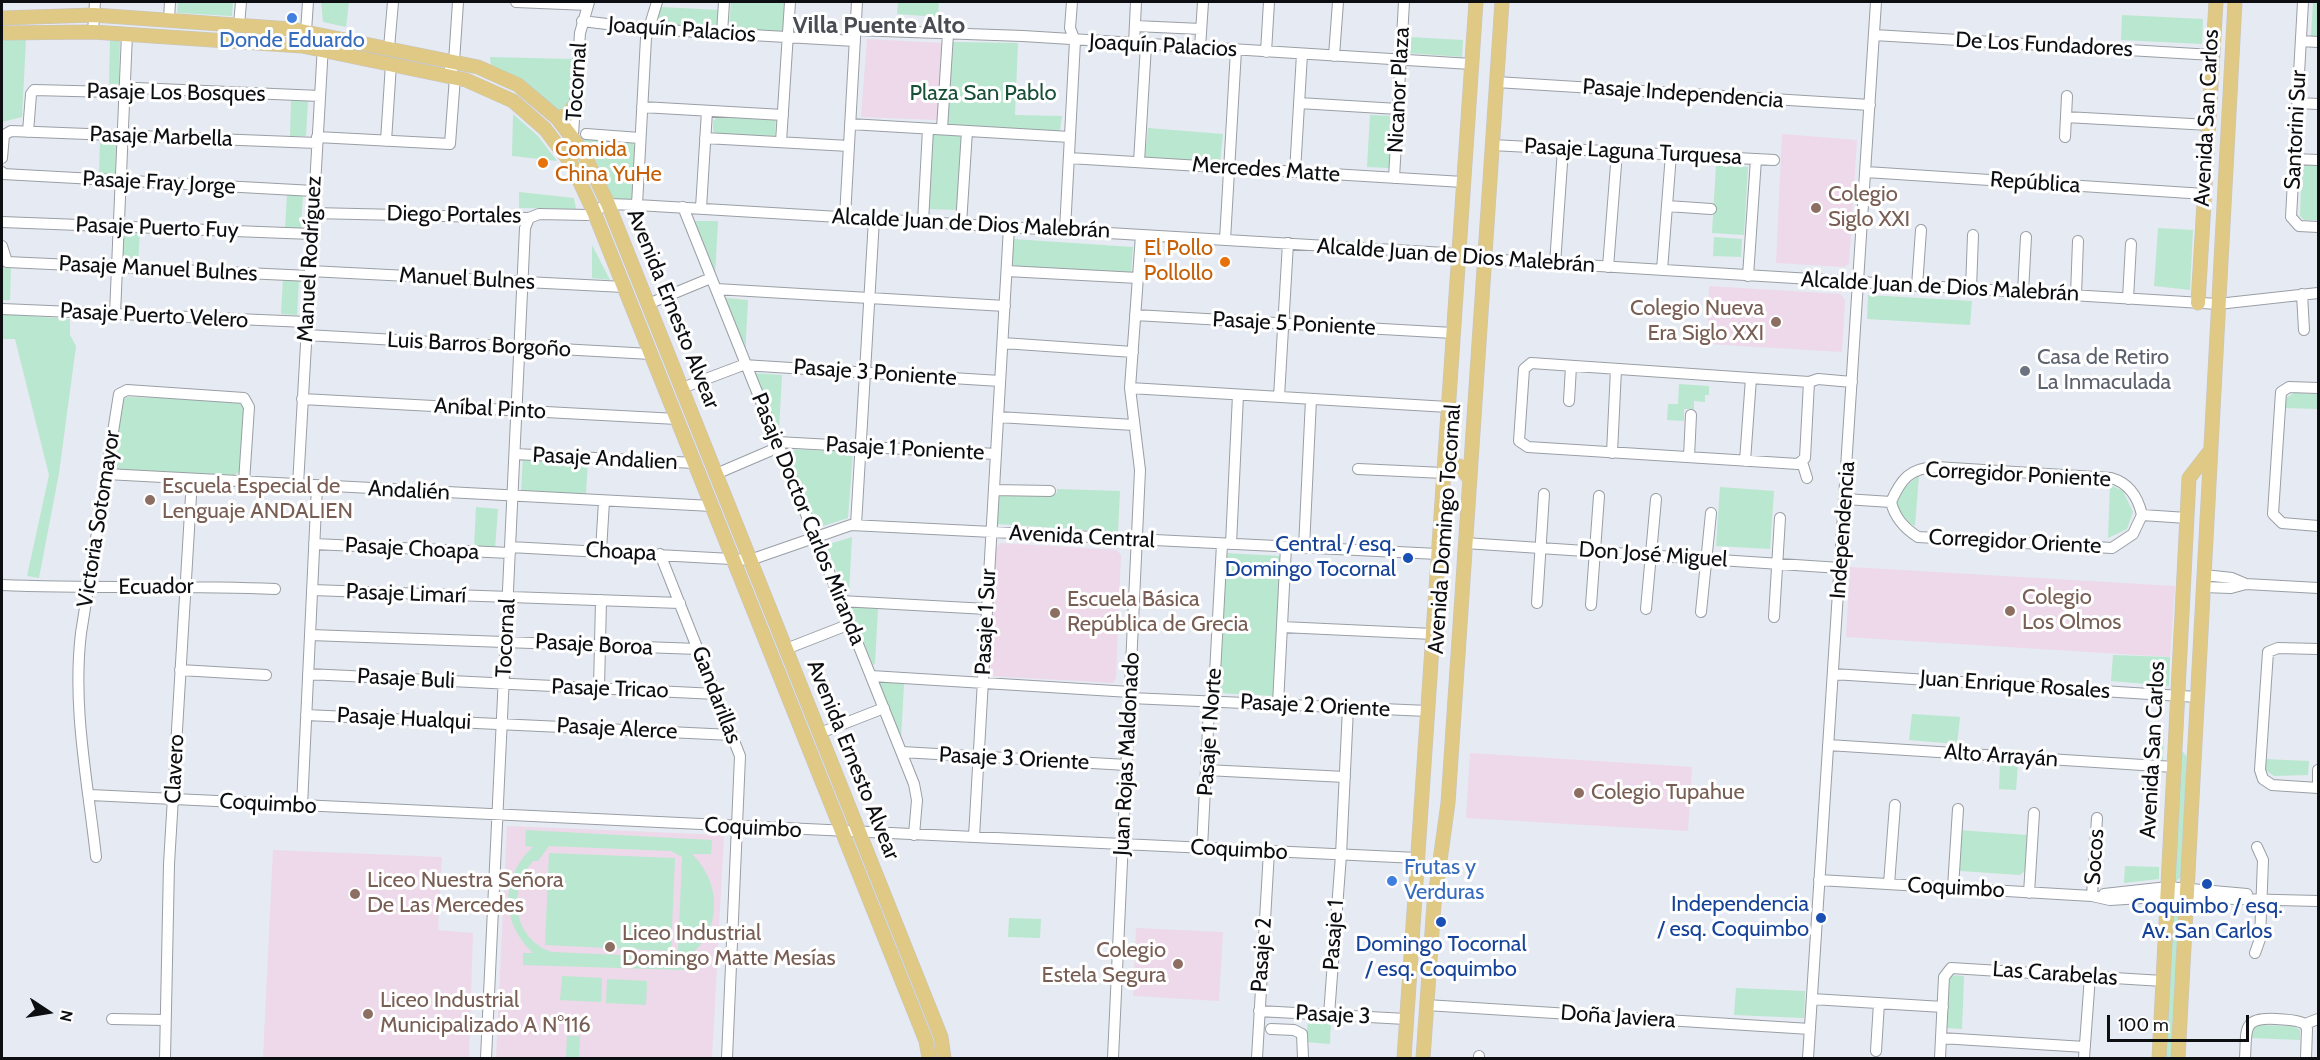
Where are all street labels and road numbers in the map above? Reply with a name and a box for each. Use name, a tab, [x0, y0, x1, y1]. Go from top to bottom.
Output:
street label: Joaquín Palacios	[607, 12, 757, 48]
street label: Nicanor Plaza	[1383, 26, 1415, 154]
street label: De Los Fundadores	[1955, 27, 2133, 63]
street label: Joaquín Palacios	[1088, 29, 1238, 63]
street label: Avenida San Carlos	[2189, 29, 2225, 207]
street label: Tocornal	[561, 42, 593, 122]
street label: Santorini Sur	[2280, 70, 2312, 190]
street label: Pasaje Independencia	[1582, 74, 1784, 114]
street label: Pasaje Los Bosques	[86, 78, 266, 108]
street label: Pasaje Marbella	[89, 121, 233, 153]
street label: Pasaje Laguna Turquesa	[1523, 133, 1743, 171]
street label: Mercedes Matte	[1191, 152, 1341, 188]
street label: Pasaje Fray Jorge	[82, 166, 236, 200]
street label: República	[1989, 167, 2081, 199]
street label: Manuel Rodríguez	[292, 175, 328, 343]
street label: Diego Portales	[387, 201, 521, 229]
street label: Alcalde Juan de Dios Malebrán	[831, 204, 1111, 244]
street label: Avenida Ernesto Alvear	[621, 205, 725, 413]
street label: Pasaje Puerto Fuy	[75, 212, 239, 244]
street label: Alcalde Juan de Dios Malebrán	[1316, 233, 1596, 279]
street label: Pasaje Manuel Bulnes	[58, 251, 258, 287]
street label: Manuel Bulnes	[398, 262, 536, 296]
street label: Alcalde Juan de Dios Malebrán	[1800, 267, 2080, 307]
street label: Pasaje Puerto Velero	[59, 298, 249, 334]
street label: Pasaje 5 Poniente	[1212, 307, 1376, 341]
street label: Luis Barros Borgoño	[386, 327, 572, 363]
street label: Pasaje 3 Poniente	[792, 354, 958, 392]
street label: Pasaje Doctor Carlos Miranda	[745, 389, 871, 649]
street label: Aníbal Pinto	[433, 393, 547, 425]
street label: Avenida Domingo Tocornal	[1423, 403, 1467, 655]
street label: Victoria Sotomayor	[72, 428, 126, 610]
street label: Pasaje 1 Poniente	[825, 432, 985, 466]
street label: Pasaje Andalien	[532, 442, 678, 476]
street label: Corregidor Poniente	[1925, 457, 2111, 493]
street label: Independencia	[1825, 460, 1861, 600]
street label: Andalién	[367, 476, 451, 506]
street label: Avenida Central	[1008, 520, 1156, 554]
street label: Corregidor Oriente	[1928, 524, 2102, 560]
street label: Pasaje Choapa	[344, 532, 480, 566]
street label: Choapa	[585, 537, 657, 567]
street label: Don José Miguel	[1578, 537, 1728, 573]
street label: Pasaje 1 Sur	[970, 568, 1002, 676]
street label: Ecuador	[118, 573, 194, 601]
street label: Pasaje Limarí	[345, 579, 467, 609]
street label: Tocornal	[491, 598, 521, 678]
street label: Pasaje Boroa	[534, 629, 654, 661]
street label: Gandarillas	[685, 643, 747, 747]
street label: Juan Rojas Maldonado	[1108, 652, 1146, 856]
street label: Avenida Ernesto Alvear	[801, 656, 905, 864]
street label: Avenida San Carlos	[2135, 661, 2171, 839]
street label: Pasaje Buli	[356, 663, 456, 695]
street label: Juan Enrique Rosales	[1919, 665, 2111, 705]
street label: Pasaje 1 Norte	[1192, 667, 1228, 797]
street label: Pasaje Tricao	[551, 674, 669, 704]
street label: Pasaje 2 Oriente	[1239, 689, 1391, 723]
street label: Pasaje Hualqui	[336, 702, 472, 736]
street label: Pasaje Alerce	[556, 713, 678, 745]
street label: Clavero	[160, 734, 190, 804]
street label: Alto Arrayán	[1943, 739, 2059, 773]
street label: Pasaje 3 Oriente	[938, 742, 1090, 776]
street label: Coquimbo	[219, 788, 317, 820]
street label: Coquimbo	[704, 812, 802, 844]
street label: Socos	[2080, 828, 2110, 886]
street label: Coquimbo	[1190, 834, 1288, 866]
street label: Coquimbo	[1907, 872, 2005, 904]
street label: Pasaje 1	[1318, 899, 1350, 971]
street label: Pasaje 2	[1246, 917, 1278, 993]
street label: Las Carabelas	[1992, 956, 2118, 992]
street label: Pasaje 3	[1295, 1000, 1371, 1030]
street label: Doña Javiera	[1560, 1000, 1676, 1034]

